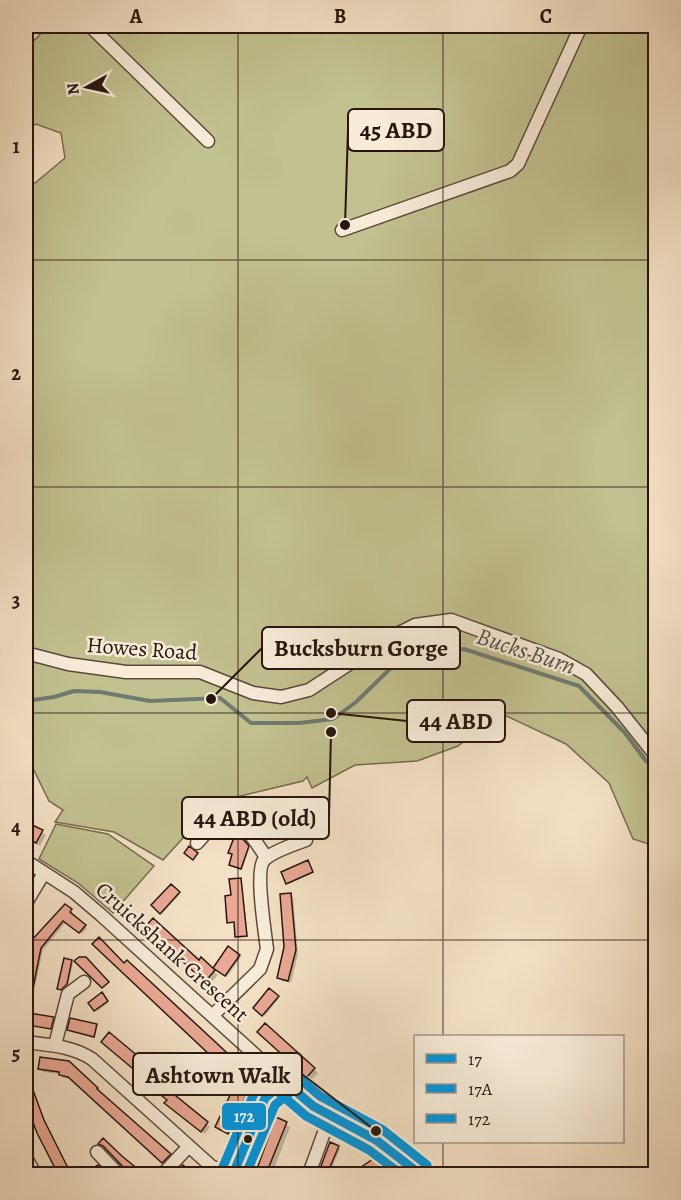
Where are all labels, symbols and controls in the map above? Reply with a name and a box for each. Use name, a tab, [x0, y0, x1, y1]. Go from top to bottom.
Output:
text: A	[129, 3, 143, 30]
text: B	[334, 3, 346, 30]
text: C	[540, 3, 552, 30]
north arrow	[57, 57, 117, 117]
text: N	[61, 81, 85, 96]
callout: 45 ABD	[348, 109, 444, 151]
text: 45 ABD	[360, 114, 432, 146]
text: 1	[12, 133, 20, 160]
text: 2	[11, 360, 21, 387]
text: 3	[12, 587, 20, 614]
water label: Bucks Burn	[472, 620, 580, 682]
callout: Bucksburn Gorge	[262, 627, 460, 669]
street label: Howes Road	[86, 630, 198, 668]
text: Bucksburn Gorge	[274, 632, 448, 664]
callout: 44 ABD	[407, 700, 505, 742]
text: 44 ABD	[419, 705, 493, 737]
callout: 44 ABD (old)	[182, 797, 329, 839]
text: 44 ABD (old)	[193, 802, 317, 834]
text: 4	[11, 814, 21, 841]
street label: Cruickshank Crescent	[89, 875, 255, 1029]
legend	[414, 1035, 624, 1143]
text: 5	[12, 1040, 20, 1067]
text: 17	[468, 1047, 482, 1071]
callout: Ashtown Walk	[133, 1053, 302, 1095]
text: Ashtown Walk	[145, 1059, 291, 1091]
text: 17A	[468, 1077, 493, 1101]
line badge: 172	[221, 1102, 267, 1131]
text: 172	[234, 1106, 254, 1128]
text: 172	[468, 1107, 491, 1131]
unlabelled marker	[242, 1133, 254, 1145]

